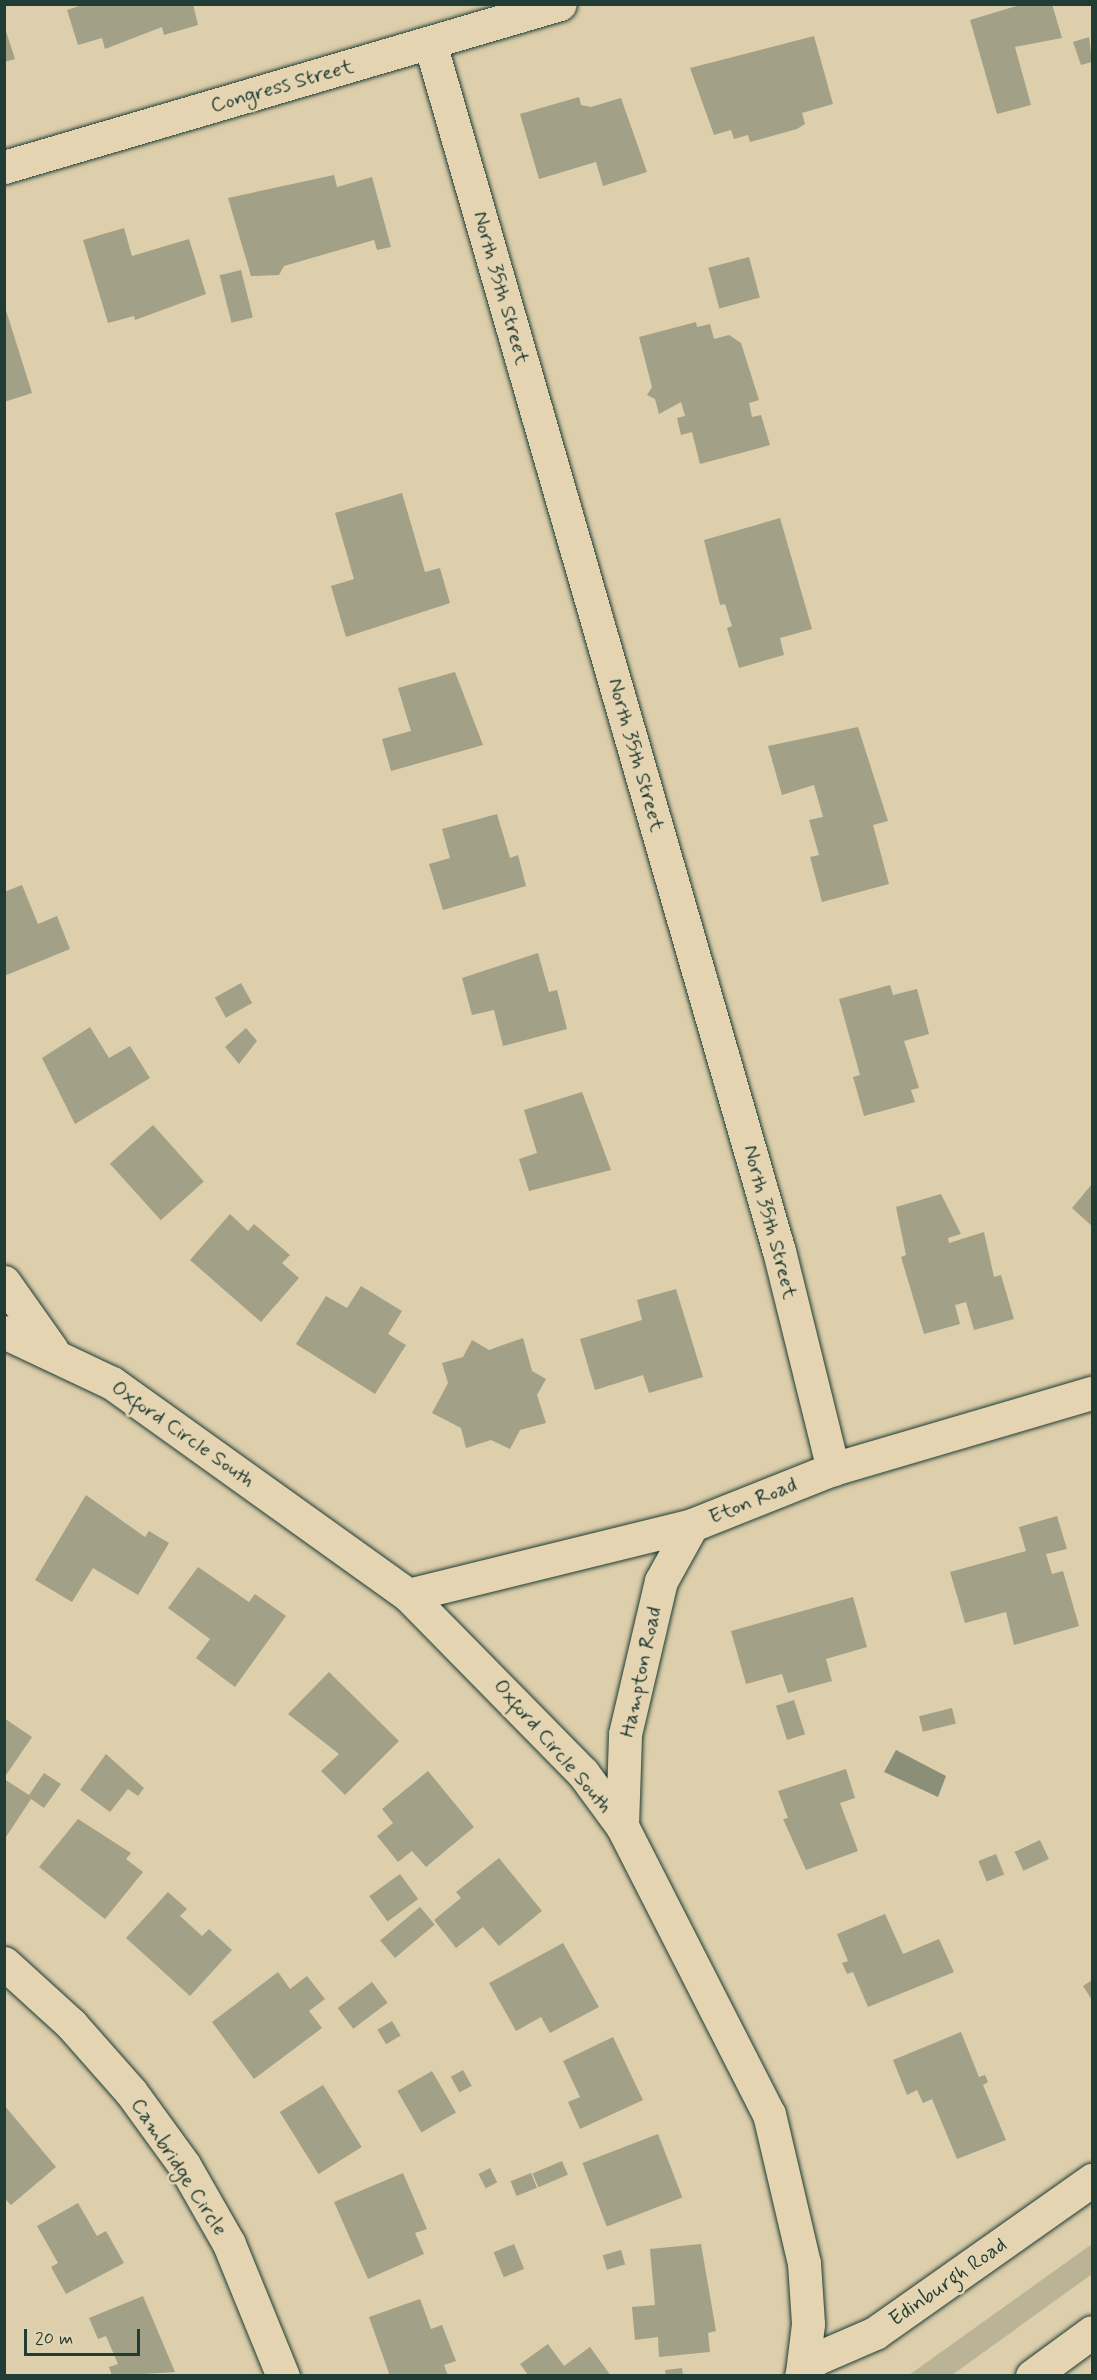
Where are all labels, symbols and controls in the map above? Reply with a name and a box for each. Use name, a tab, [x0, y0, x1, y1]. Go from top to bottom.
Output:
street label: Congress Street	[208, 54, 356, 118]
street label: North 35th Street	[467, 208, 535, 368]
street label: North 35th Street	[602, 675, 670, 835]
street label: North 35th Street	[737, 1142, 803, 1302]
street label: Oxford Circle South	[107, 1375, 259, 1493]
street label: Eton Road	[706, 1472, 800, 1530]
street label: Hampton Road	[615, 1605, 667, 1739]
street label: Oxford Circle South	[488, 1674, 618, 1818]
street label: Cambridge Circle	[125, 2093, 233, 2241]
street label: Edinburgh Road	[884, 2232, 1012, 2332]
scale bar	[27, 2317, 142, 2355]
text: 20 m	[35, 2327, 73, 2351]

